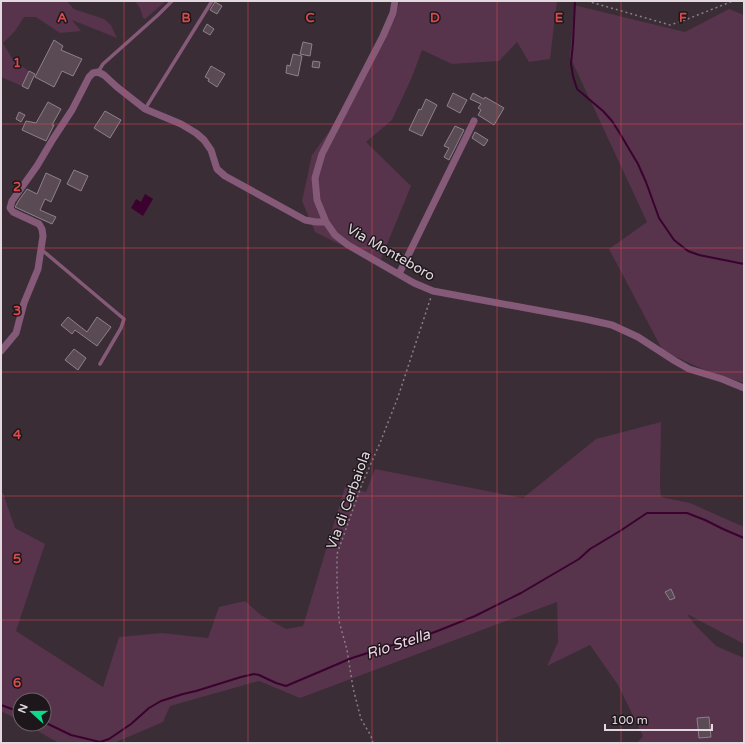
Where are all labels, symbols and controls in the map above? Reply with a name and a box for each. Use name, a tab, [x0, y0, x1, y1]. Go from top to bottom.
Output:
text: A	[57, 10, 67, 26]
text: B	[181, 10, 191, 26]
text: C	[305, 10, 315, 26]
text: D	[430, 10, 440, 26]
text: E	[555, 10, 563, 26]
text: F	[679, 10, 687, 26]
text: 1	[13, 55, 21, 71]
text: 2	[13, 179, 21, 195]
street label: Via Monteboro	[344, 220, 438, 285]
text: 3	[13, 303, 21, 319]
text: 4	[13, 427, 22, 443]
street label: Via di Cerbaiola	[323, 449, 374, 552]
text: 5	[13, 551, 21, 567]
water label: Rio Stella	[364, 625, 433, 663]
text: 6	[13, 675, 21, 691]
north arrow	[12, 692, 52, 732]
text: N	[15, 702, 31, 715]
scale bar	[605, 706, 712, 732]
text: 100 m	[611, 713, 648, 727]

